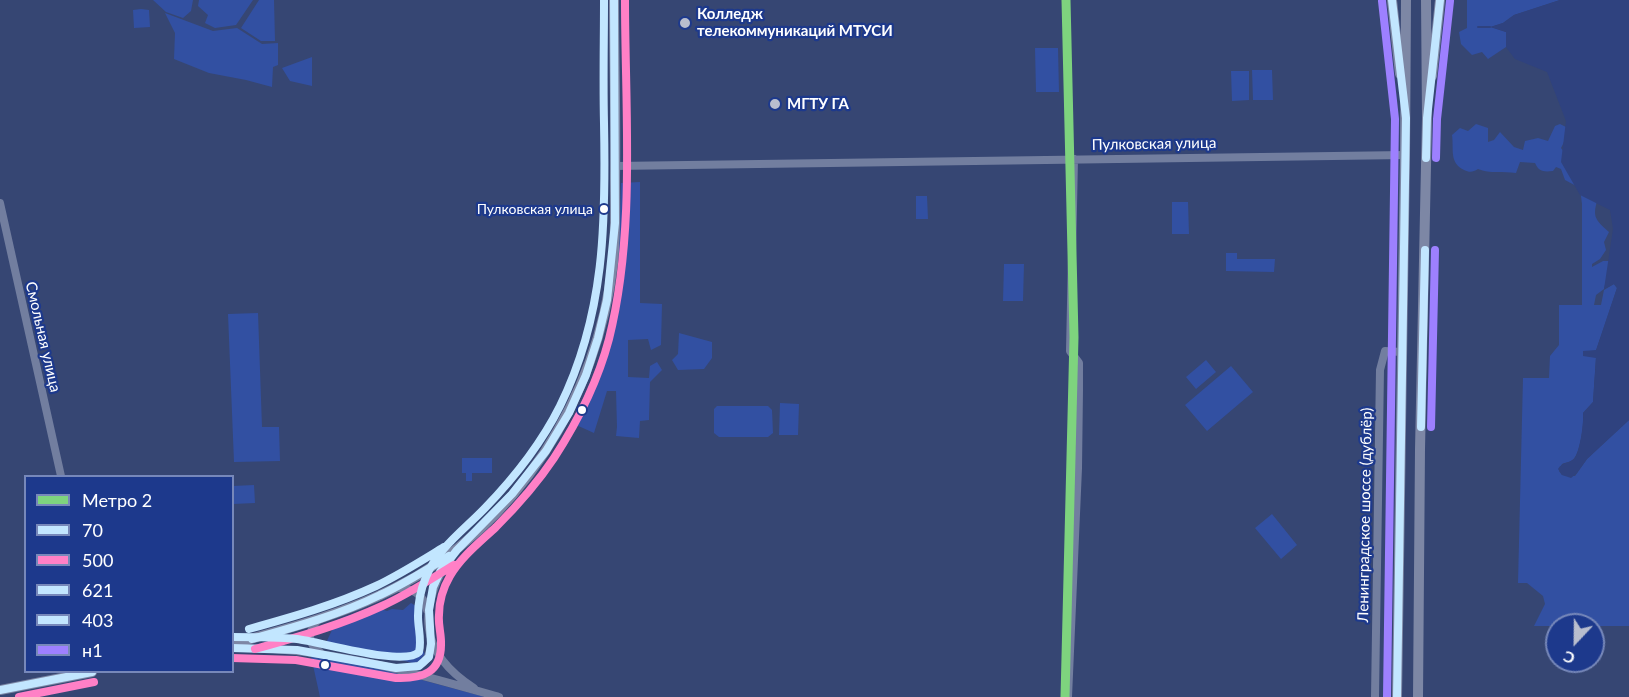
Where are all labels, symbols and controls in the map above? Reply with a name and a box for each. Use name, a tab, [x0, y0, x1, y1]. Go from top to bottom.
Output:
place label: Колледж телекоммуникаций МТУСИ	[697, 5, 893, 40]
marker: Колледж телекоммуникаций МТУСИ	[678, 16, 692, 30]
place label: МГТУ ГА	[787, 95, 849, 113]
marker: МГТУ ГА	[768, 97, 782, 111]
street label: Пулковская улица	[1092, 134, 1216, 154]
place label: Пулковская улица	[477, 201, 593, 217]
marker: Пулковская улица	[598, 203, 610, 215]
street label: Смольная улица	[22, 280, 64, 394]
unlabelled marker	[576, 404, 588, 416]
street label: Ленинградское шоссе (дублёр)	[1354, 408, 1376, 622]
legend	[24, 475, 234, 673]
text: Метро 2	[82, 489, 152, 511]
text: 70	[82, 519, 103, 541]
text: 500	[82, 549, 113, 571]
text: 621	[82, 579, 113, 601]
text: 403	[82, 609, 113, 631]
north arrow	[1545, 613, 1605, 673]
text: н1	[82, 639, 103, 661]
text: С	[1560, 648, 1577, 669]
unlabelled marker	[319, 659, 331, 671]

